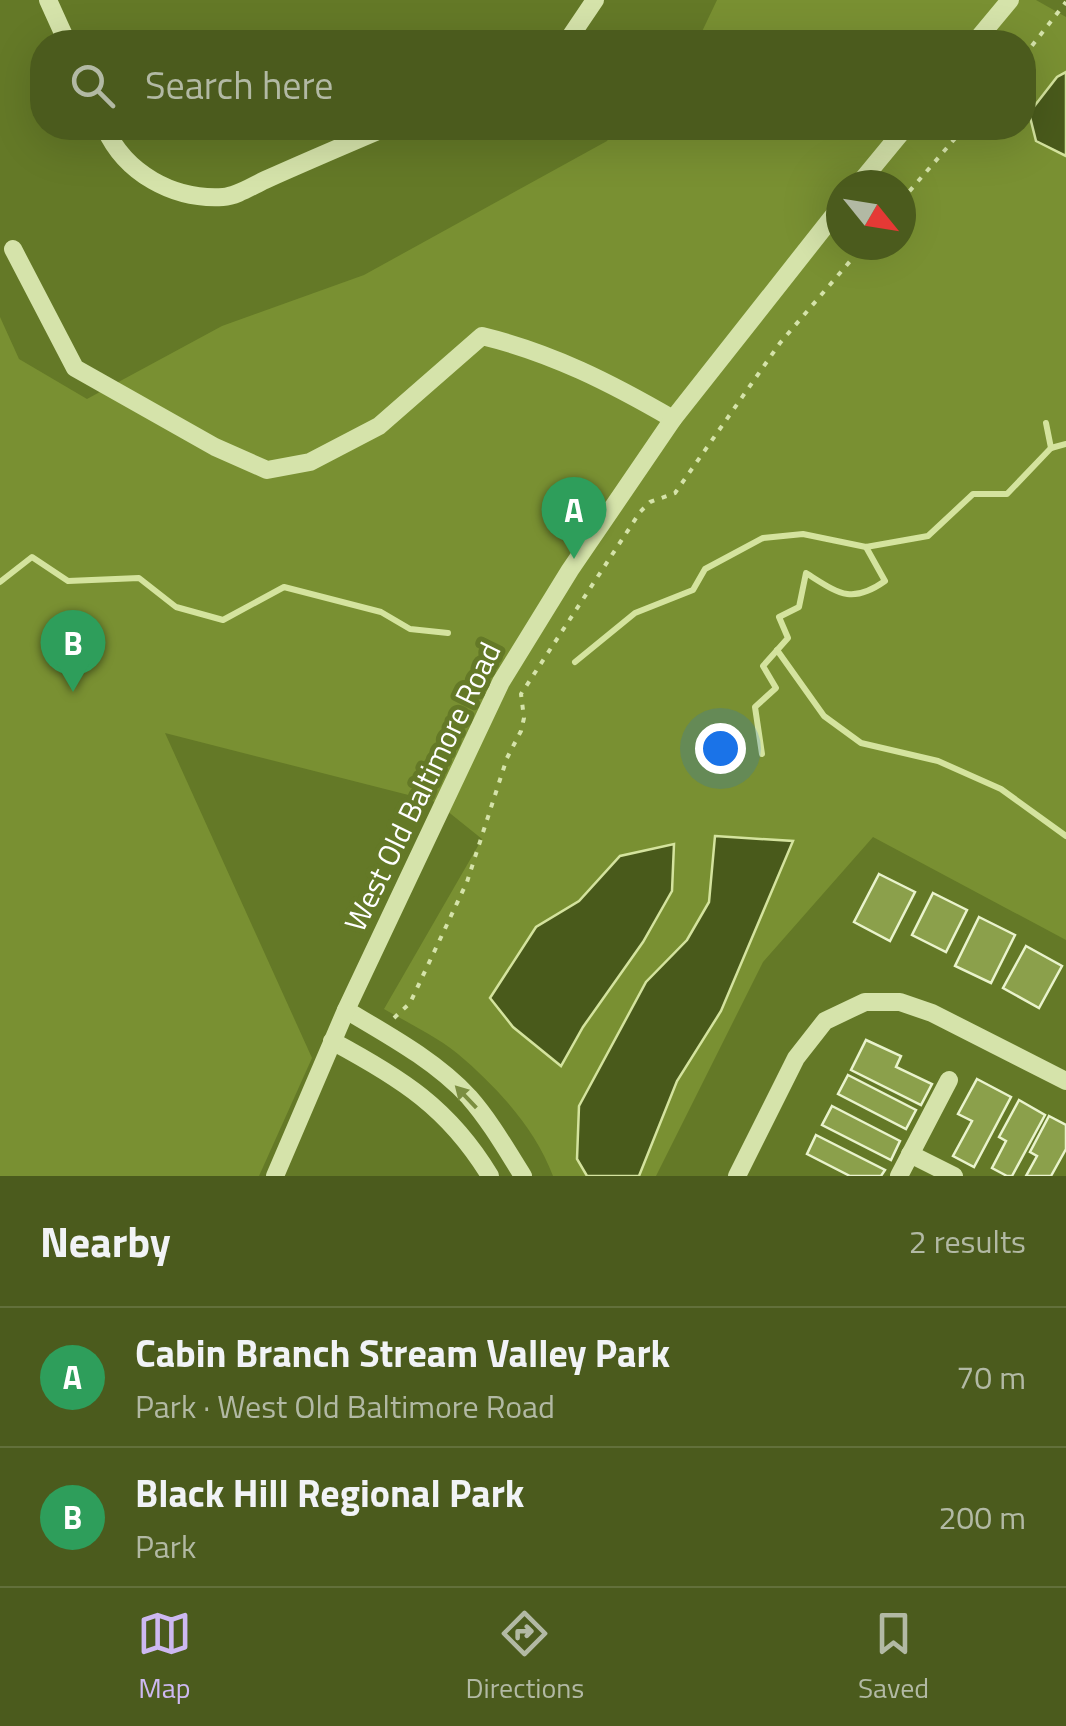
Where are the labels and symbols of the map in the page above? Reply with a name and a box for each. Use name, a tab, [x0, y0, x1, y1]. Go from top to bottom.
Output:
north arrow	[826, 170, 916, 260]
pin: A	[542, 476, 606, 559]
pin: B	[40, 610, 106, 692]
street label: West Old Baltimore Road	[332, 634, 512, 939]
your location	[695, 723, 746, 774]
one-way arrow	[455, 1085, 478, 1109]

